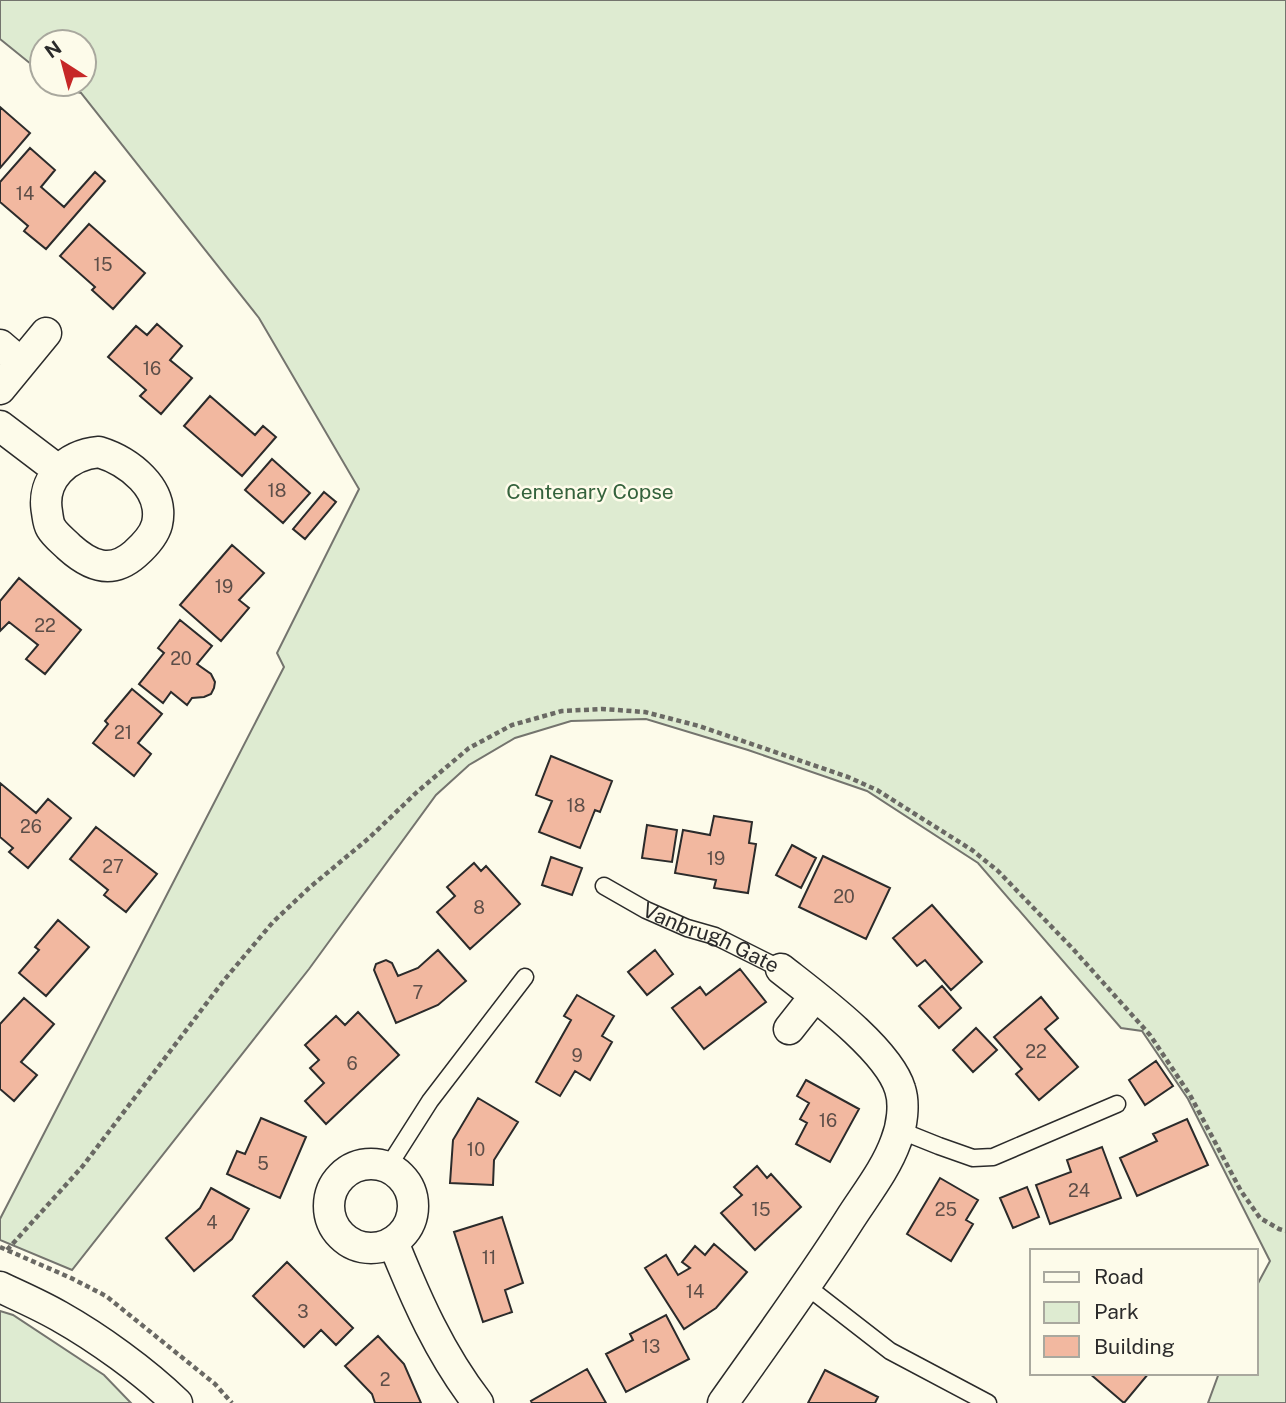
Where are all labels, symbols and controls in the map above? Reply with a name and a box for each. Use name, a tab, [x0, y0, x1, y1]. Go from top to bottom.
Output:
north arrow	[28, 28, 98, 98]
text: N	[41, 36, 65, 63]
house number: 14	[16, 183, 34, 204]
house number: 15	[94, 254, 112, 275]
house number: 16	[143, 358, 161, 379]
park label: Centenary Copse	[506, 479, 674, 504]
house number: 18	[268, 480, 286, 501]
house number: 19	[215, 576, 233, 597]
house number: 22	[34, 615, 56, 636]
house number: 20	[170, 648, 192, 669]
house number: 21	[114, 722, 132, 743]
house number: 18	[567, 795, 585, 816]
house number: 26	[20, 816, 42, 837]
house number: 19	[707, 848, 725, 869]
house number: 27	[102, 856, 124, 877]
house number: 20	[833, 886, 855, 907]
house number: 8	[473, 897, 485, 918]
street label: Vanbrugh Gate	[639, 897, 783, 978]
house number: 7	[413, 982, 423, 1003]
house number: 22	[1025, 1041, 1047, 1062]
house number: 9	[571, 1045, 583, 1066]
house number: 6	[346, 1053, 358, 1074]
house number: 16	[819, 1110, 837, 1131]
house number: 10	[467, 1139, 485, 1160]
house number: 5	[257, 1153, 269, 1174]
house number: 24	[1068, 1180, 1090, 1201]
house number: 15	[752, 1199, 770, 1220]
house number: 25	[935, 1199, 957, 1220]
house number: 4	[206, 1212, 218, 1233]
house number: 11	[482, 1247, 496, 1268]
legend	[1030, 1249, 1258, 1375]
text: Road	[1094, 1264, 1144, 1289]
house number: 14	[686, 1281, 704, 1302]
text: Park	[1094, 1299, 1139, 1324]
house number: 3	[297, 1301, 309, 1322]
text: Building	[1094, 1334, 1175, 1359]
house number: 13	[642, 1336, 660, 1357]
house number: 2	[380, 1369, 390, 1390]

